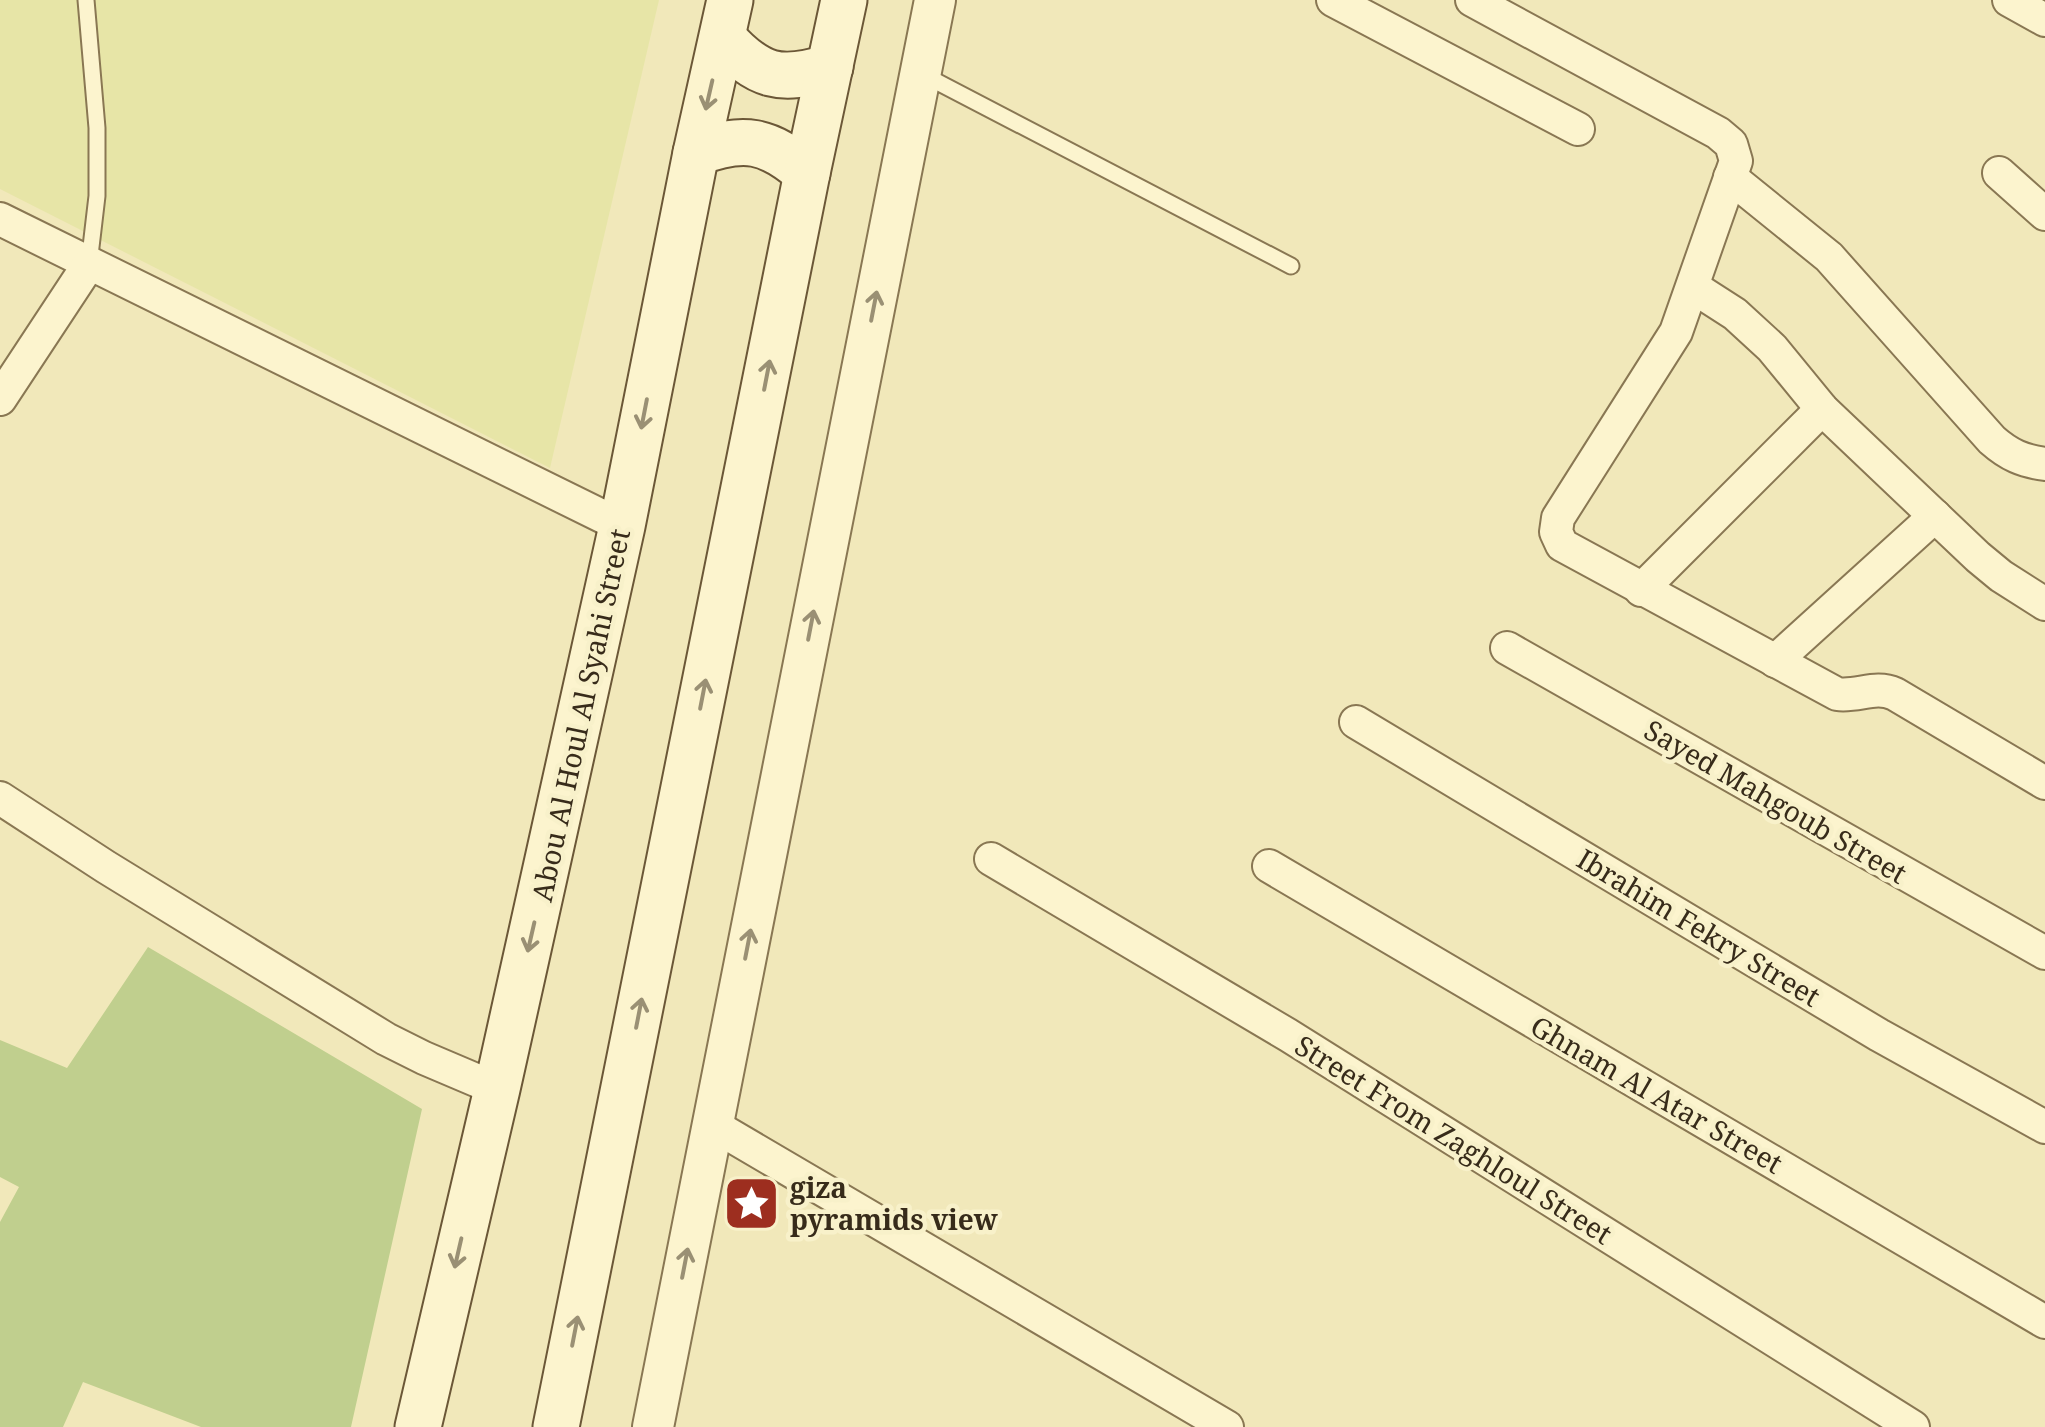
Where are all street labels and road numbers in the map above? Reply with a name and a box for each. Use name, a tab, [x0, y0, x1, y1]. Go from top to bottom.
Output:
street label: Abou Al Houl Al Syahi Street	[522, 525, 638, 905]
street label: Sayed Mahgoub Street	[1638, 710, 1914, 892]
street label: Ibrahim Fekry Street	[1570, 839, 1828, 1015]
street label: Ghnam Al Atar Street	[1524, 1006, 1790, 1182]
street label: Street From Zaghloul Street	[1288, 1026, 1620, 1252]

